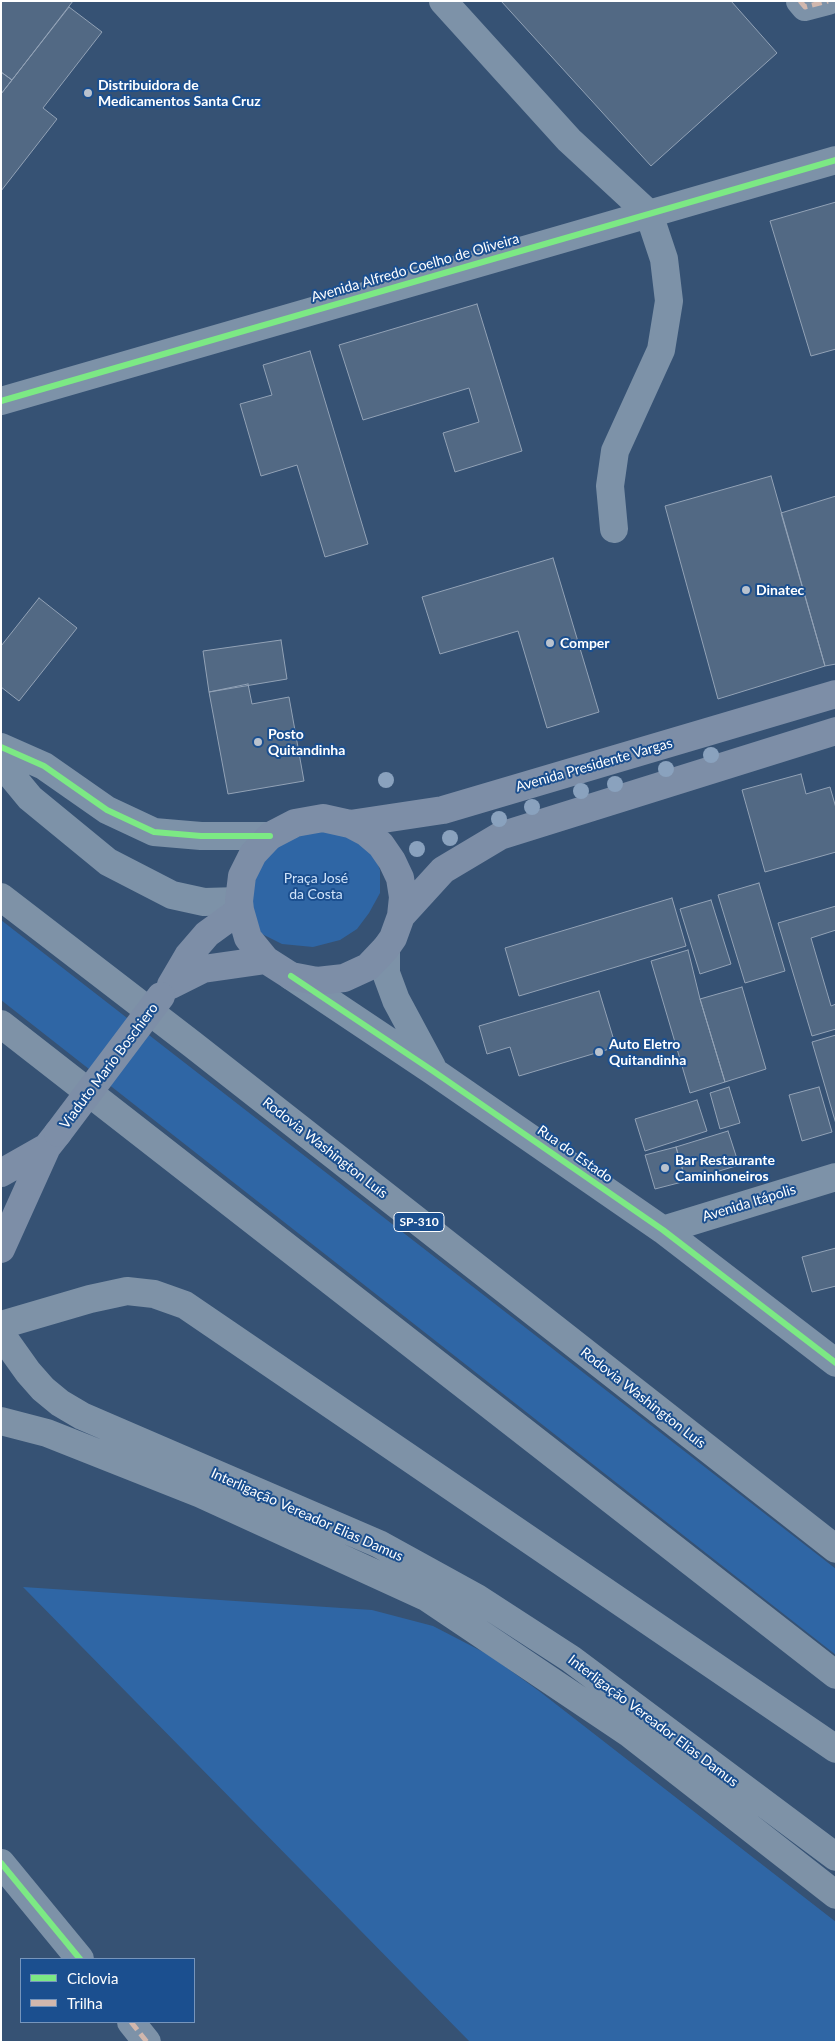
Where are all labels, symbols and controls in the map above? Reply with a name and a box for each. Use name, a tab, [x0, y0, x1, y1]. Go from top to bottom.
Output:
place label: Distribuidora de Medicamentos Santa Cruz	[98, 77, 261, 110]
marker: Distribuidora de Medicamentos Santa Cruz	[82, 87, 94, 99]
street label: Avenida Alfredo Coelho de Oliveira	[309, 230, 521, 306]
place label: Dinatec	[756, 582, 804, 598]
marker: Dinatec	[740, 584, 752, 596]
place label: Comper	[560, 635, 610, 651]
marker: Comper	[544, 637, 556, 649]
place label: Posto Quitandinha	[268, 726, 345, 759]
street label: Avenida Presidente Vargas	[514, 735, 674, 795]
marker: Posto Quitandinha	[252, 736, 264, 748]
park label: Praça José da Costa	[284, 870, 348, 902]
street label: Viaduto Mario Boschiero	[56, 1000, 162, 1132]
place label: Auto Eletro Quitandinha	[609, 1036, 686, 1068]
marker: Auto Eletro Quitandinha	[593, 1046, 605, 1058]
street label: Rodovia Washington Luís	[259, 1094, 391, 1202]
street label: Rua do Estado	[534, 1122, 616, 1186]
place label: Bar Restaurante Caminhoneiros	[675, 1152, 775, 1184]
marker: Bar Restaurante Caminhoneiros	[659, 1162, 671, 1174]
street label: Avenida Itápolis	[700, 1181, 798, 1225]
road number: SP-310	[394, 1212, 444, 1232]
street label: Rodovia Washington Luís	[577, 1344, 709, 1452]
street label: Interligação Vereador Elias Damus	[208, 1465, 406, 1565]
street label: Interligação Vereador Elias Damus	[565, 1652, 741, 1790]
legend	[20, 1958, 195, 2023]
text: Ciclovia	[67, 1969, 118, 1987]
text: Trilha	[67, 1994, 103, 2012]

